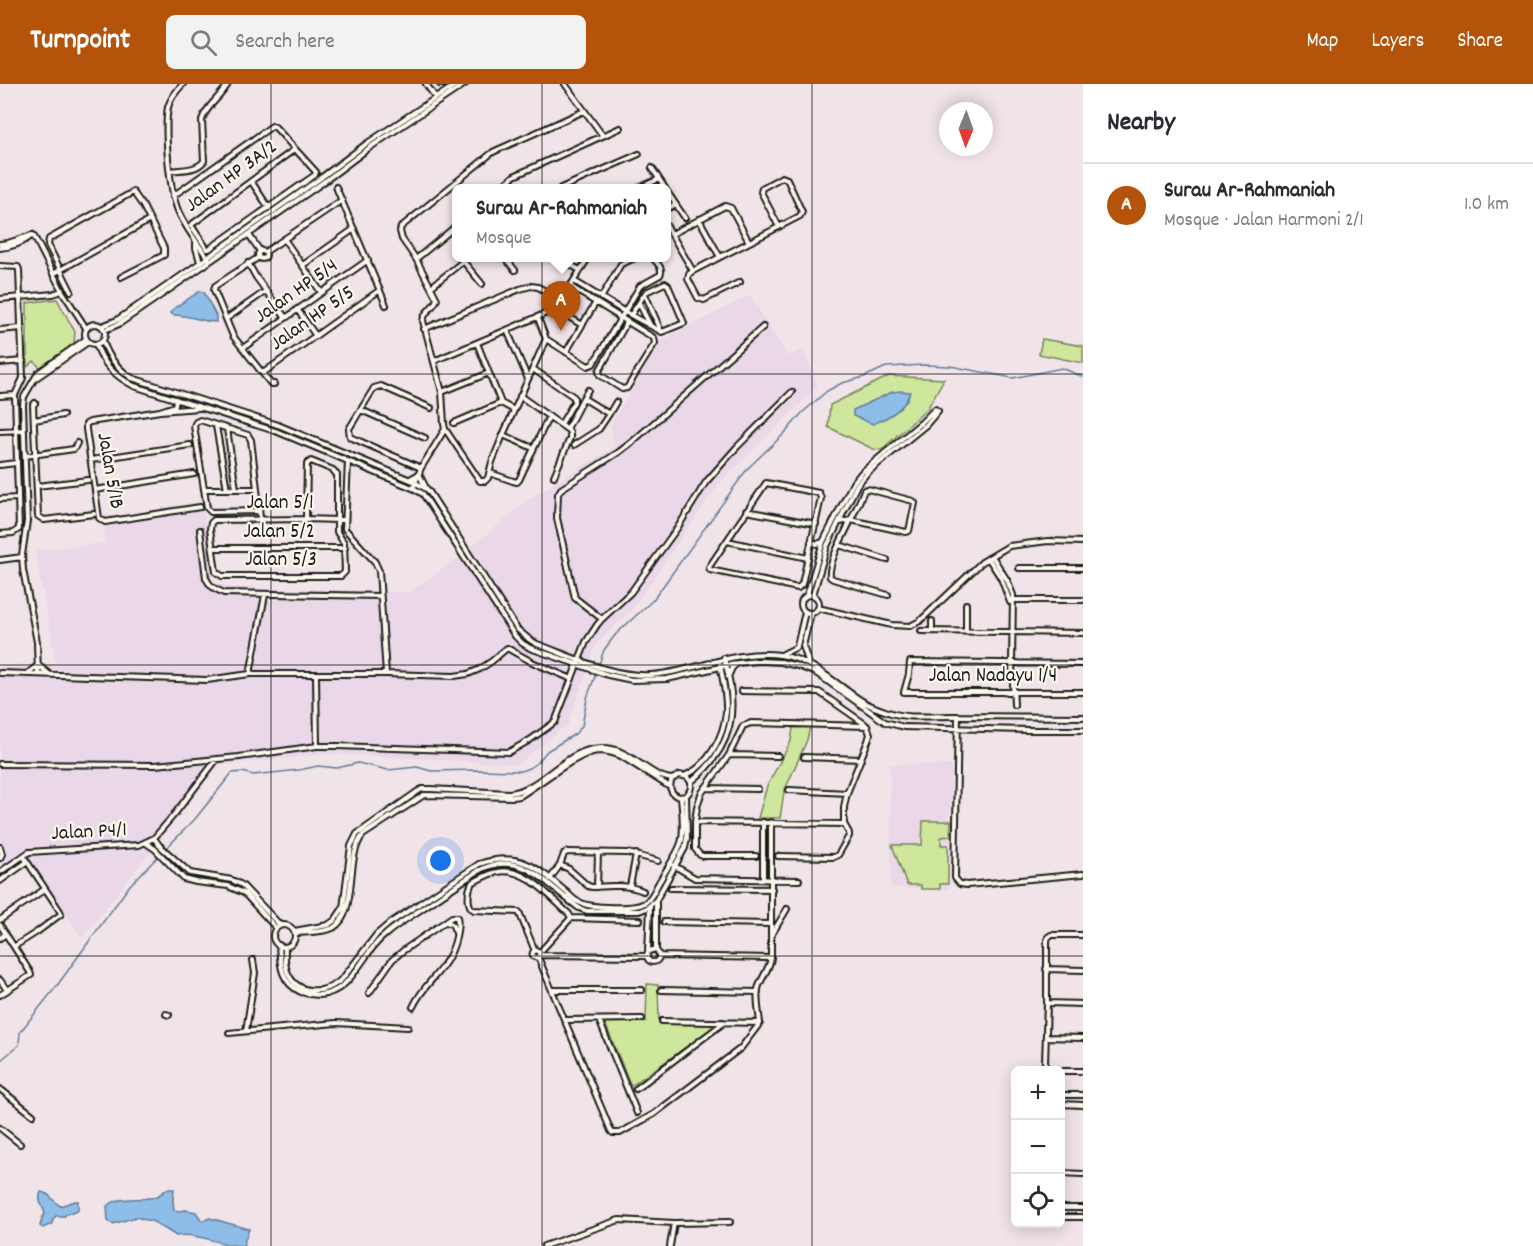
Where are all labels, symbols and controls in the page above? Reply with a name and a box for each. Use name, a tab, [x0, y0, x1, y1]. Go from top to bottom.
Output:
search box	[166, 15, 586, 69]
text: Turnpoint	[30, 22, 130, 62]
icon: search	[187, 26, 220, 59]
text: Search here	[235, 27, 335, 58]
text: Map	[1307, 27, 1338, 57]
text: Layers	[1371, 27, 1424, 57]
text: Share	[1457, 27, 1503, 57]
north arrow	[939, 102, 993, 156]
text: Nearby	[1107, 105, 1175, 142]
street label: Jalan HP 3A/2	[180, 133, 284, 221]
text: Surau Ar-Rahmaniah	[1164, 176, 1335, 207]
popup	[452, 184, 671, 262]
text: A	[1121, 191, 1132, 219]
text: 1.0 km	[1464, 191, 1509, 219]
text: Surau Ar-Rahmaniah	[476, 194, 647, 225]
text: Mosque · Jalan Harmoni 2/1	[1164, 207, 1364, 235]
text: Mosque	[476, 225, 531, 253]
street label: Jalan HP 5/4	[249, 252, 345, 332]
street label: Jalan HP 5/5	[265, 279, 361, 359]
pin: A	[542, 282, 580, 331]
street label: Jalan 5/1B	[88, 430, 130, 512]
street label: Jalan 5/1	[246, 489, 314, 519]
street label: Jalan 5/2	[243, 518, 315, 548]
street label: Jalan 5/3	[245, 546, 317, 576]
street label: Jalan Nadayu 1/4	[929, 662, 1057, 692]
street label: Jalan P4/1	[50, 816, 128, 850]
your location	[426, 846, 455, 875]
map controls	[1011, 1066, 1065, 1228]
button: +	[1011, 1066, 1065, 1120]
button: −	[1011, 1120, 1065, 1174]
button: locate	[1011, 1174, 1065, 1228]

